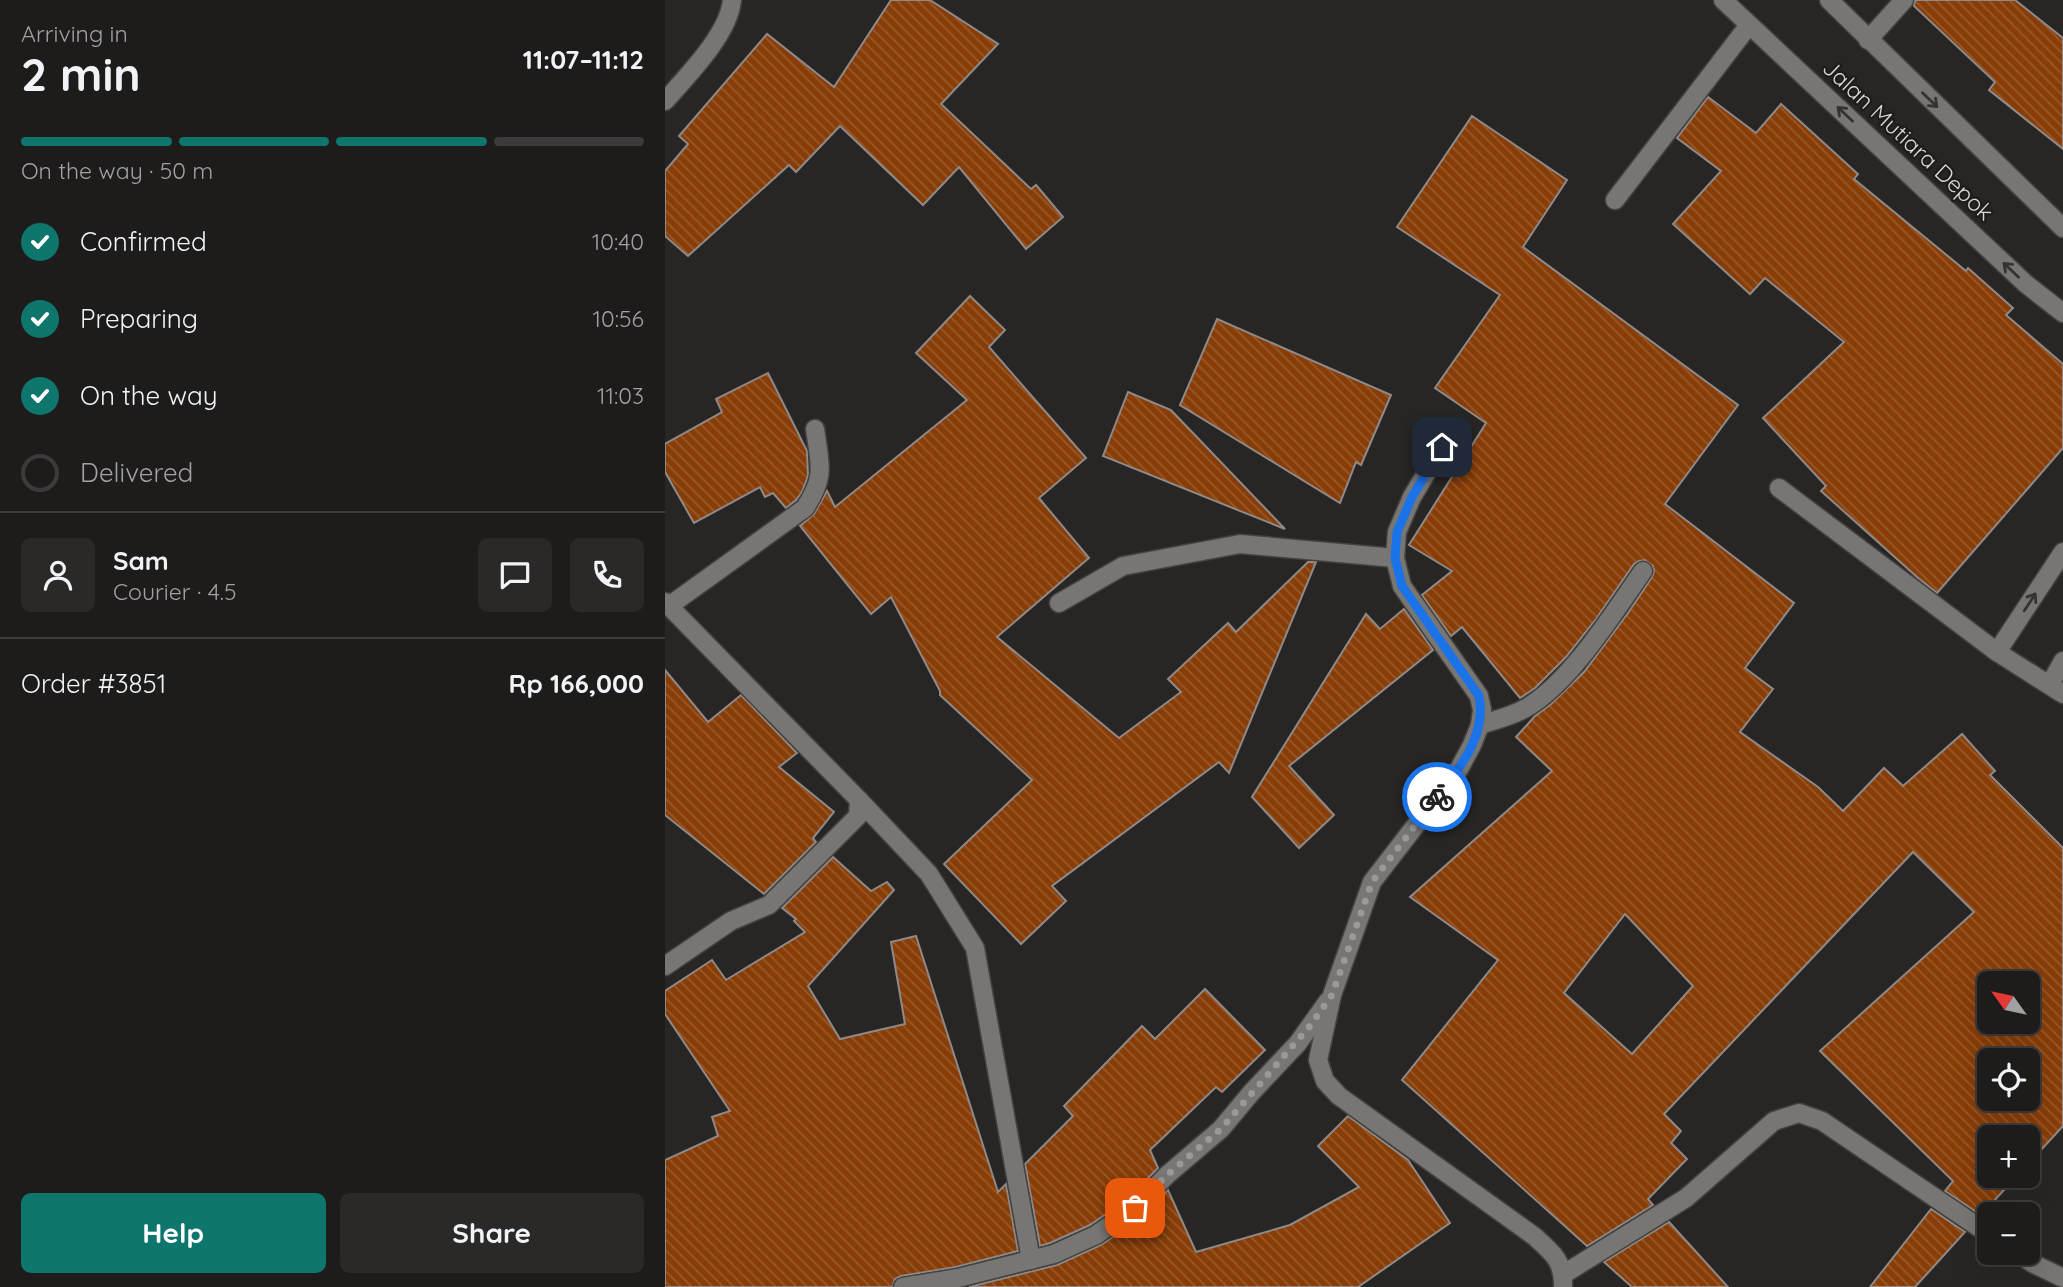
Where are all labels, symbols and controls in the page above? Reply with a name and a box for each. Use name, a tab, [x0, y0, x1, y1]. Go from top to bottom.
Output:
text: Arriving in	[21, 19, 128, 48]
text: 11:07–11:12	[523, 43, 644, 76]
text: 2 min	[21, 45, 141, 103]
street label: Jalan Mutiara Depok	[1817, 53, 2000, 226]
one-way arrow	[1921, 91, 1938, 108]
one-way arrow	[1837, 106, 1854, 123]
text: On the way · 50 m	[21, 156, 213, 185]
icon: check	[21, 223, 59, 261]
text: Confirmed	[80, 225, 207, 258]
text: 10:40	[592, 227, 644, 256]
one-way arrow	[2003, 261, 2020, 278]
icon: check	[21, 300, 59, 338]
text: Preparing	[80, 302, 198, 335]
text: 10:56	[593, 304, 644, 333]
icon: check	[21, 377, 59, 415]
text: On the way	[80, 379, 218, 412]
text: 11:03	[597, 381, 644, 410]
pin	[1412, 417, 1472, 477]
icon: home	[1423, 428, 1461, 466]
text: Delivered	[80, 456, 193, 489]
button: person	[21, 538, 95, 612]
button: chat	[478, 538, 552, 612]
button: phone	[570, 538, 644, 612]
text: Sam	[113, 544, 169, 577]
text: Courier · 4.5	[113, 577, 237, 606]
one-way arrow	[2023, 593, 2037, 612]
text: Order #3851	[21, 667, 166, 700]
text: Rp 166,000	[509, 667, 644, 700]
courier	[1402, 762, 1472, 832]
icon: bike	[1418, 778, 1456, 816]
north arrow	[1977, 971, 2041, 1034]
map controls	[1977, 971, 2040, 1265]
button: locate	[1977, 1048, 2040, 1111]
button: +	[1977, 1125, 2040, 1188]
pin	[1105, 1178, 1165, 1238]
icon: bag	[1116, 1189, 1154, 1227]
button: Help	[21, 1193, 326, 1273]
button: Share	[340, 1193, 644, 1273]
button: −	[1977, 1202, 2040, 1265]

